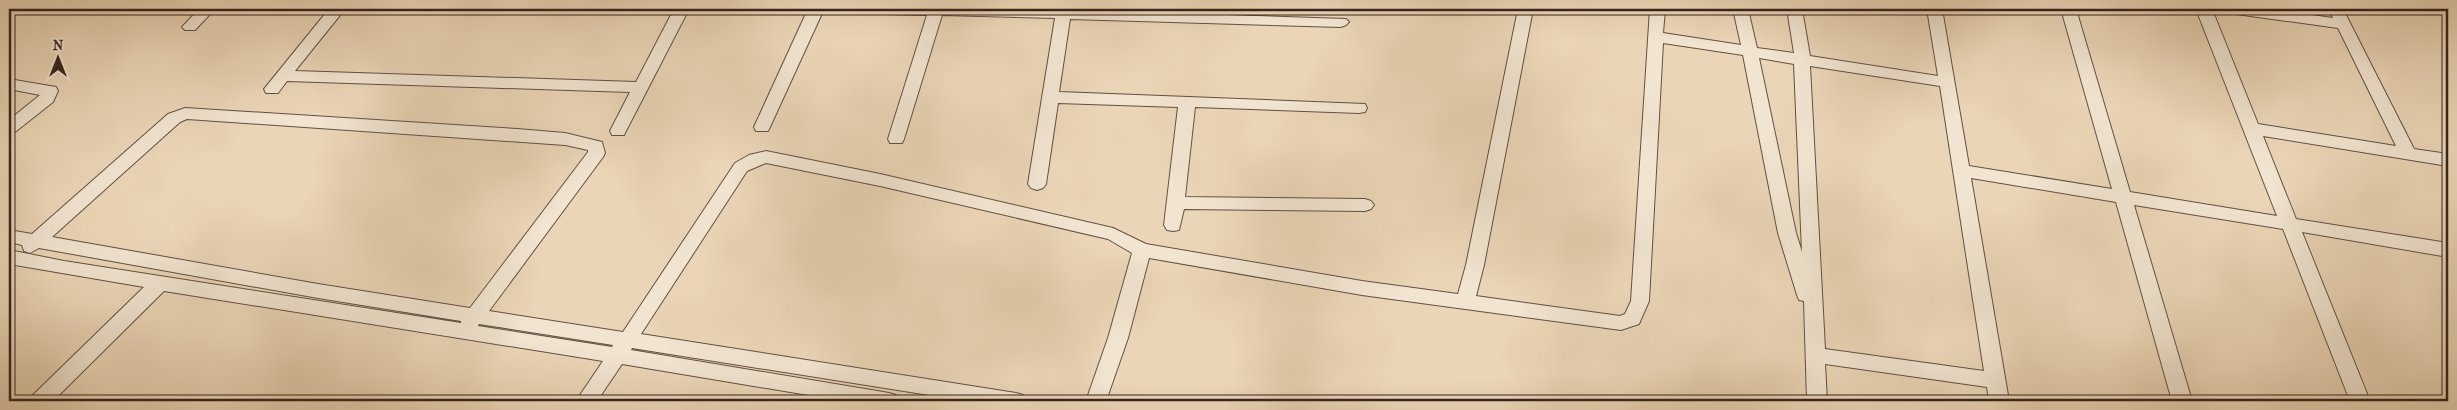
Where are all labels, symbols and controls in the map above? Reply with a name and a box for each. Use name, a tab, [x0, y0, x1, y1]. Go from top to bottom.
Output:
north arrow	[32, 32, 82, 82]
text: N	[53, 37, 64, 54]

